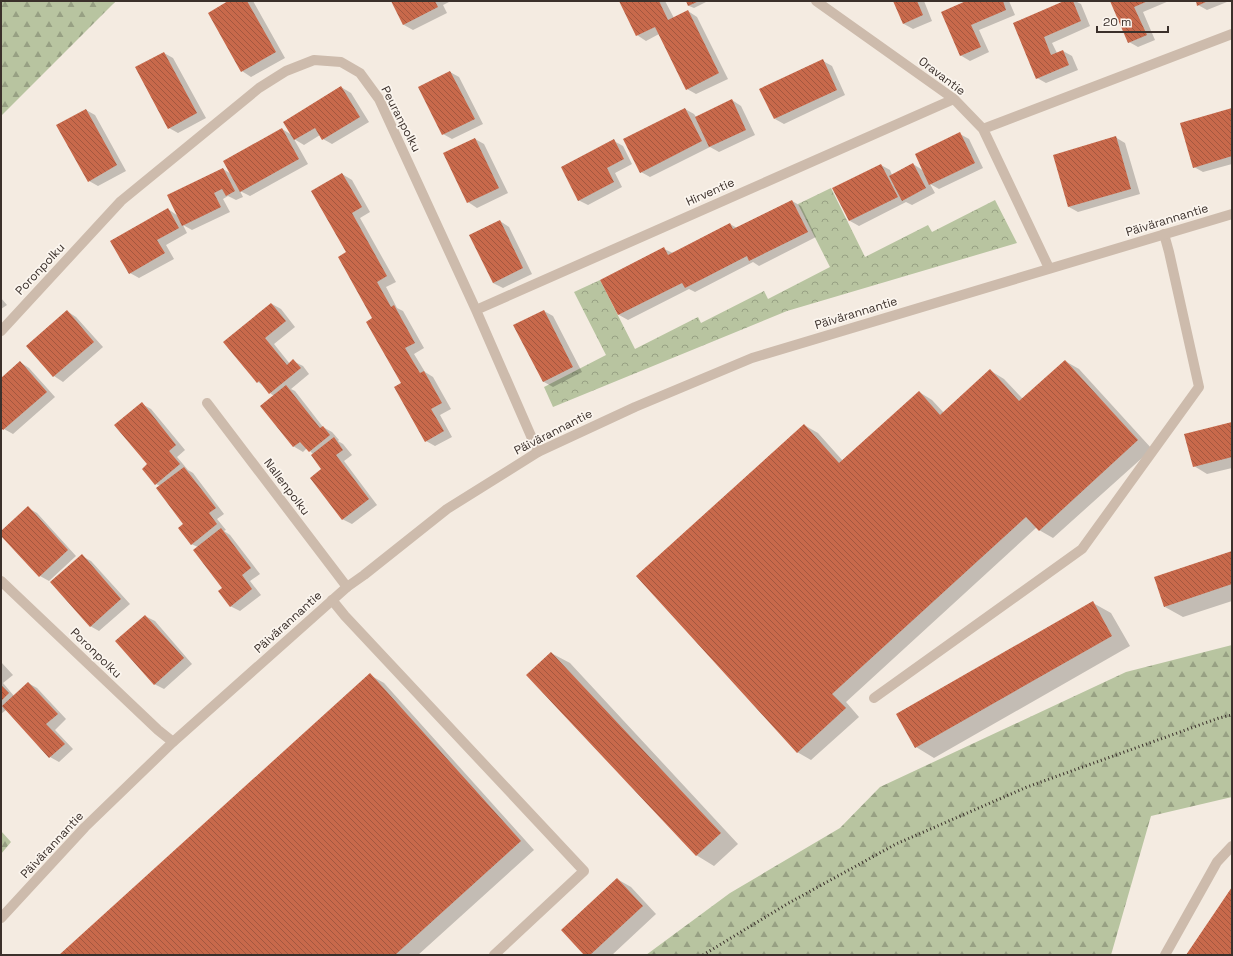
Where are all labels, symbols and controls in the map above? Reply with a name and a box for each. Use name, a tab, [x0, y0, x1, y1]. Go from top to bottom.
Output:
scale bar	[1097, 8, 1168, 34]
text: 20 m	[1103, 14, 1131, 30]
street label: Oravantie	[915, 53, 969, 99]
street label: Peuranpolku	[378, 83, 424, 155]
street label: Hirventie	[683, 174, 737, 210]
street label: Päivärannantie	[1124, 200, 1210, 240]
street label: Poronpolku	[12, 240, 68, 298]
street label: Päivärannantie	[813, 293, 899, 333]
street label: Päivärannantie	[511, 405, 595, 459]
street label: Nallenpolku	[260, 455, 314, 519]
street label: Päivärannantie	[251, 587, 325, 657]
street label: Poronpolku	[67, 625, 125, 681]
street label: Päivärannantie	[17, 808, 87, 882]

